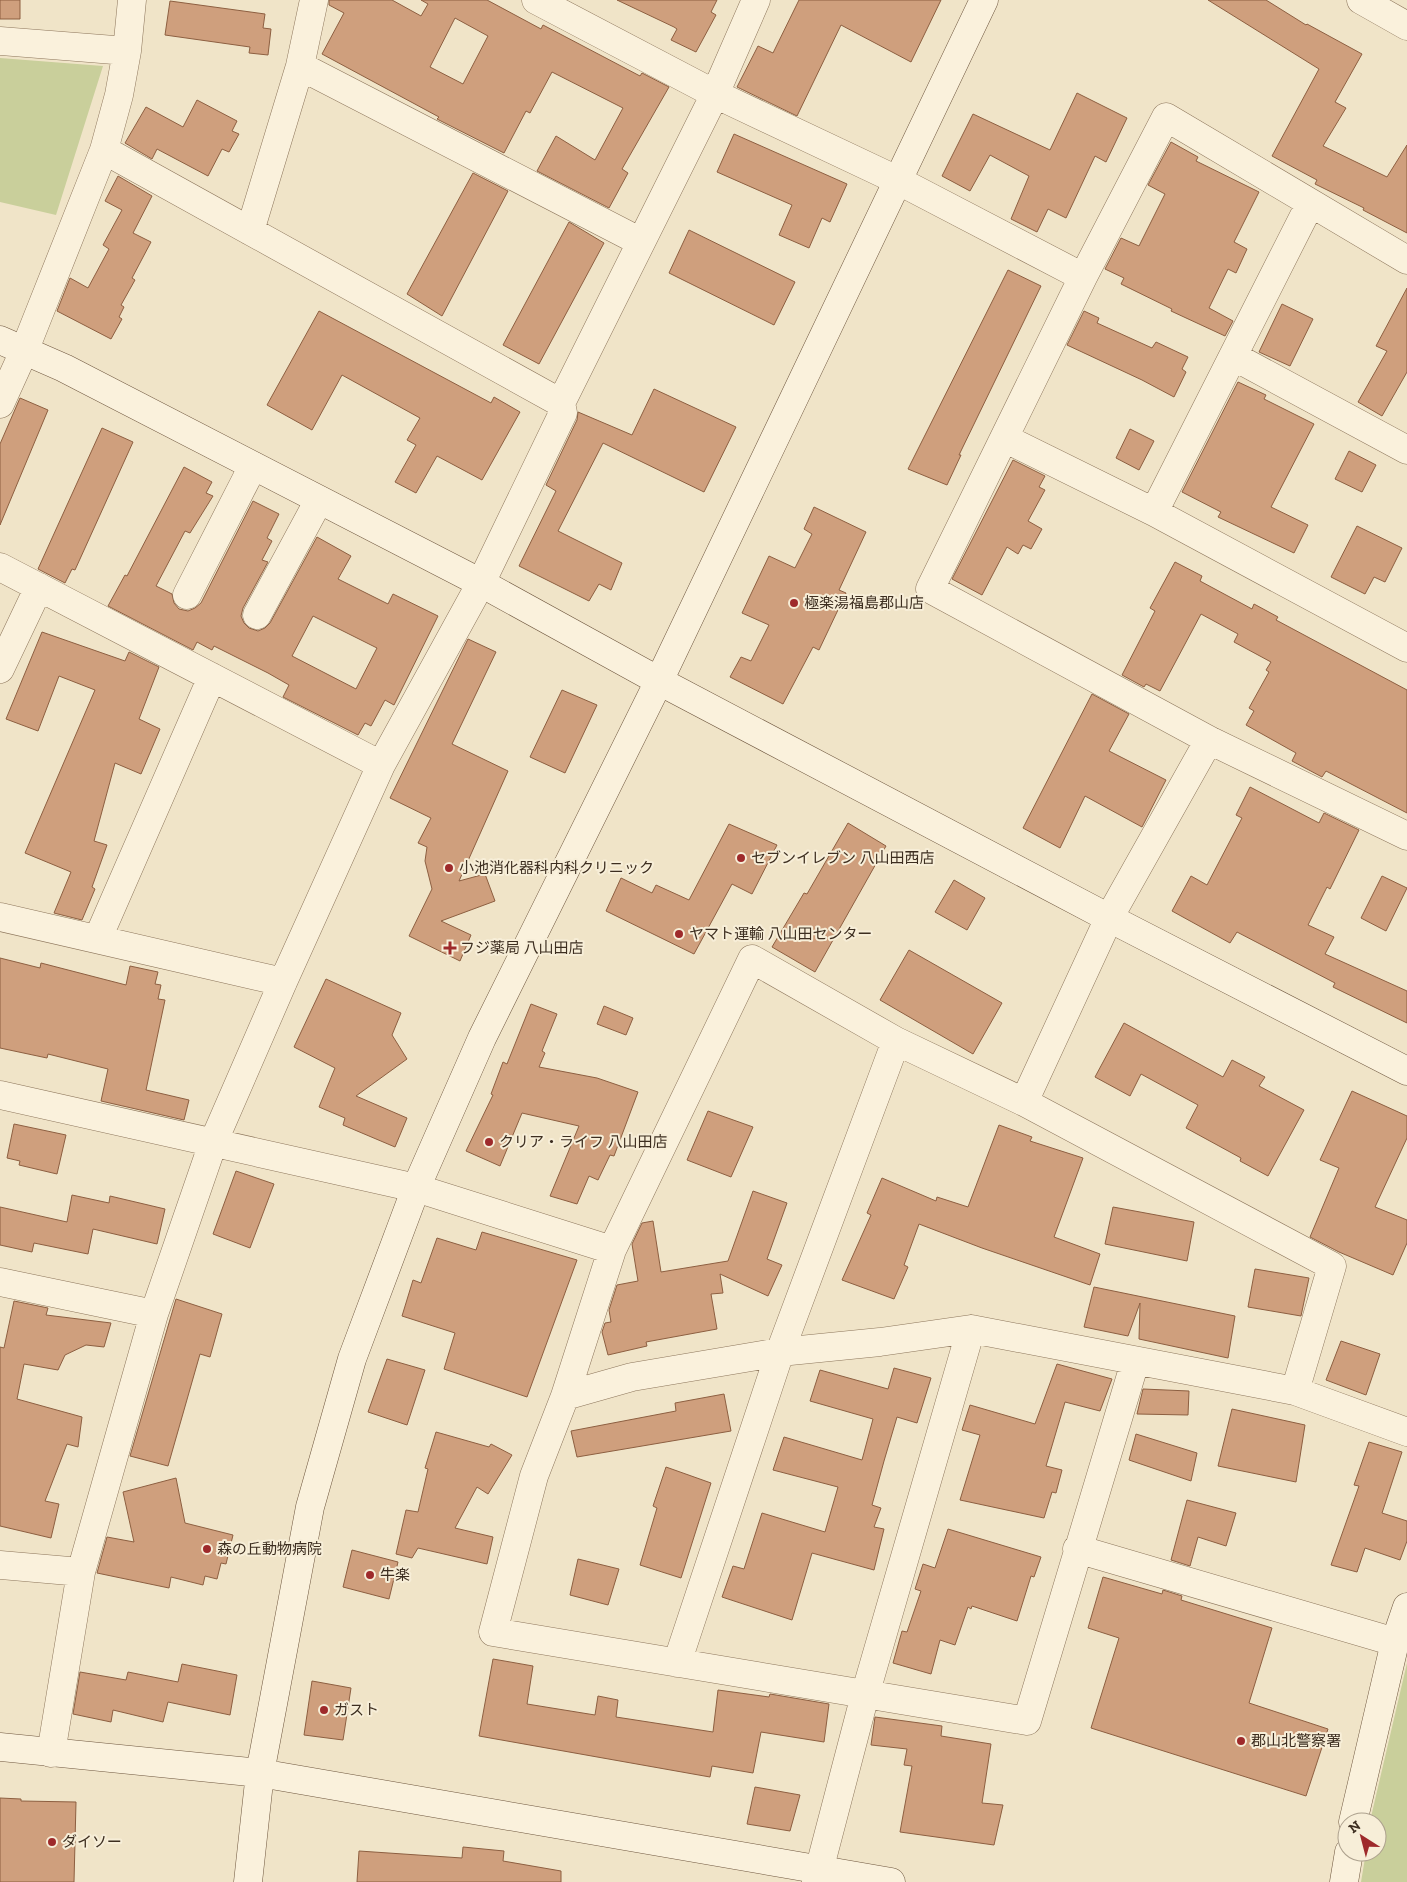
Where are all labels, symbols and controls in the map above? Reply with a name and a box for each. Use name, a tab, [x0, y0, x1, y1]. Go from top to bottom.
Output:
place label: 極楽湯福島郡山店	[804, 594, 924, 612]
marker: 極楽湯福島郡山店	[788, 597, 800, 609]
place label: セブンイレブン 八山田西店	[751, 849, 934, 867]
marker: セブンイレブン 八山田西店	[735, 852, 747, 864]
place label: 小池消化器科内科クリニック	[459, 859, 654, 877]
marker: 小池消化器科内科クリニック	[443, 862, 455, 874]
place label: ヤマト運輸 八山田センター	[689, 925, 872, 943]
marker: ヤマト運輸 八山田センター	[673, 928, 685, 940]
place label: フジ薬局 八山田店	[460, 939, 583, 957]
marker: フジ薬局 八山田店	[444, 942, 456, 954]
place label: クリア・ライフ 八山田店	[499, 1133, 667, 1151]
marker: クリア・ライフ 八山田店	[483, 1136, 495, 1148]
place label: 森の丘動物病院	[217, 1540, 322, 1558]
marker: 森の丘動物病院	[201, 1543, 213, 1555]
place label: 牛楽	[380, 1566, 410, 1584]
marker: 牛楽	[364, 1569, 376, 1581]
place label: ガスト	[334, 1701, 379, 1719]
marker: ガスト	[318, 1704, 330, 1716]
place label: 郡山北警察署	[1251, 1732, 1341, 1750]
marker: 郡山北警察署	[1235, 1735, 1247, 1747]
north arrow	[1337, 1812, 1387, 1862]
text: N	[1345, 1817, 1364, 1837]
place label: ダイソー	[62, 1833, 122, 1851]
marker: ダイソー	[46, 1836, 58, 1848]

